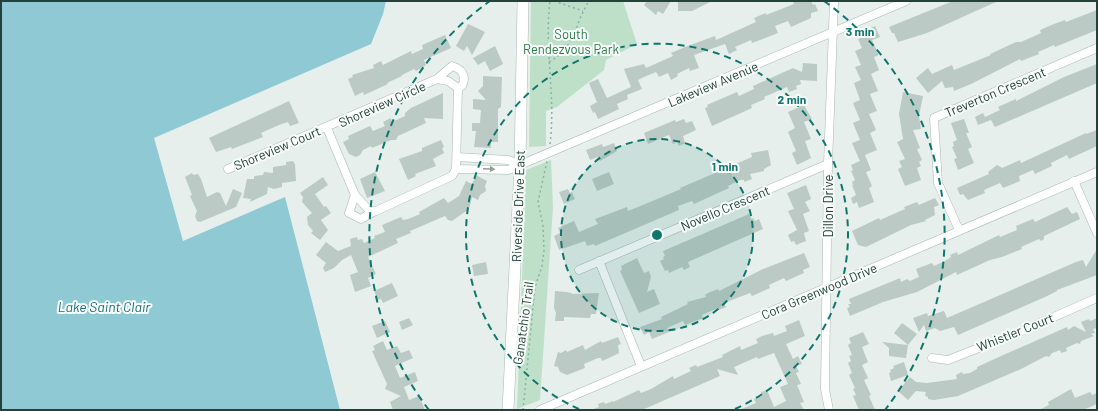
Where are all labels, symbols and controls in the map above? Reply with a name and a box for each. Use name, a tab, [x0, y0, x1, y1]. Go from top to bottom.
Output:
text: 3 min	[846, 24, 874, 38]
park label: South Rendezvous Park	[523, 26, 619, 57]
street label: Lakeview Avenue	[665, 58, 761, 110]
street label: Treverton Crescent	[942, 63, 1048, 121]
street label: Shoreview Circle	[336, 78, 428, 130]
text: 2 min	[778, 92, 806, 106]
street label: Shoreview Court	[231, 123, 323, 173]
street label: Riverside Drive East	[508, 150, 528, 262]
text: 1 min	[712, 159, 738, 173]
one-way arrow	[483, 166, 495, 173]
street label: Dillon Drive	[820, 174, 836, 238]
street label: Novello Crescent	[678, 182, 772, 234]
centre of rings	[650, 228, 664, 242]
street label: Cora Greenwood Drive	[759, 259, 879, 323]
street label: Ganatchio Trail	[509, 280, 537, 366]
water label: Lake Saint Clair	[58, 298, 151, 315]
street label: Whistler Court	[974, 309, 1056, 355]

